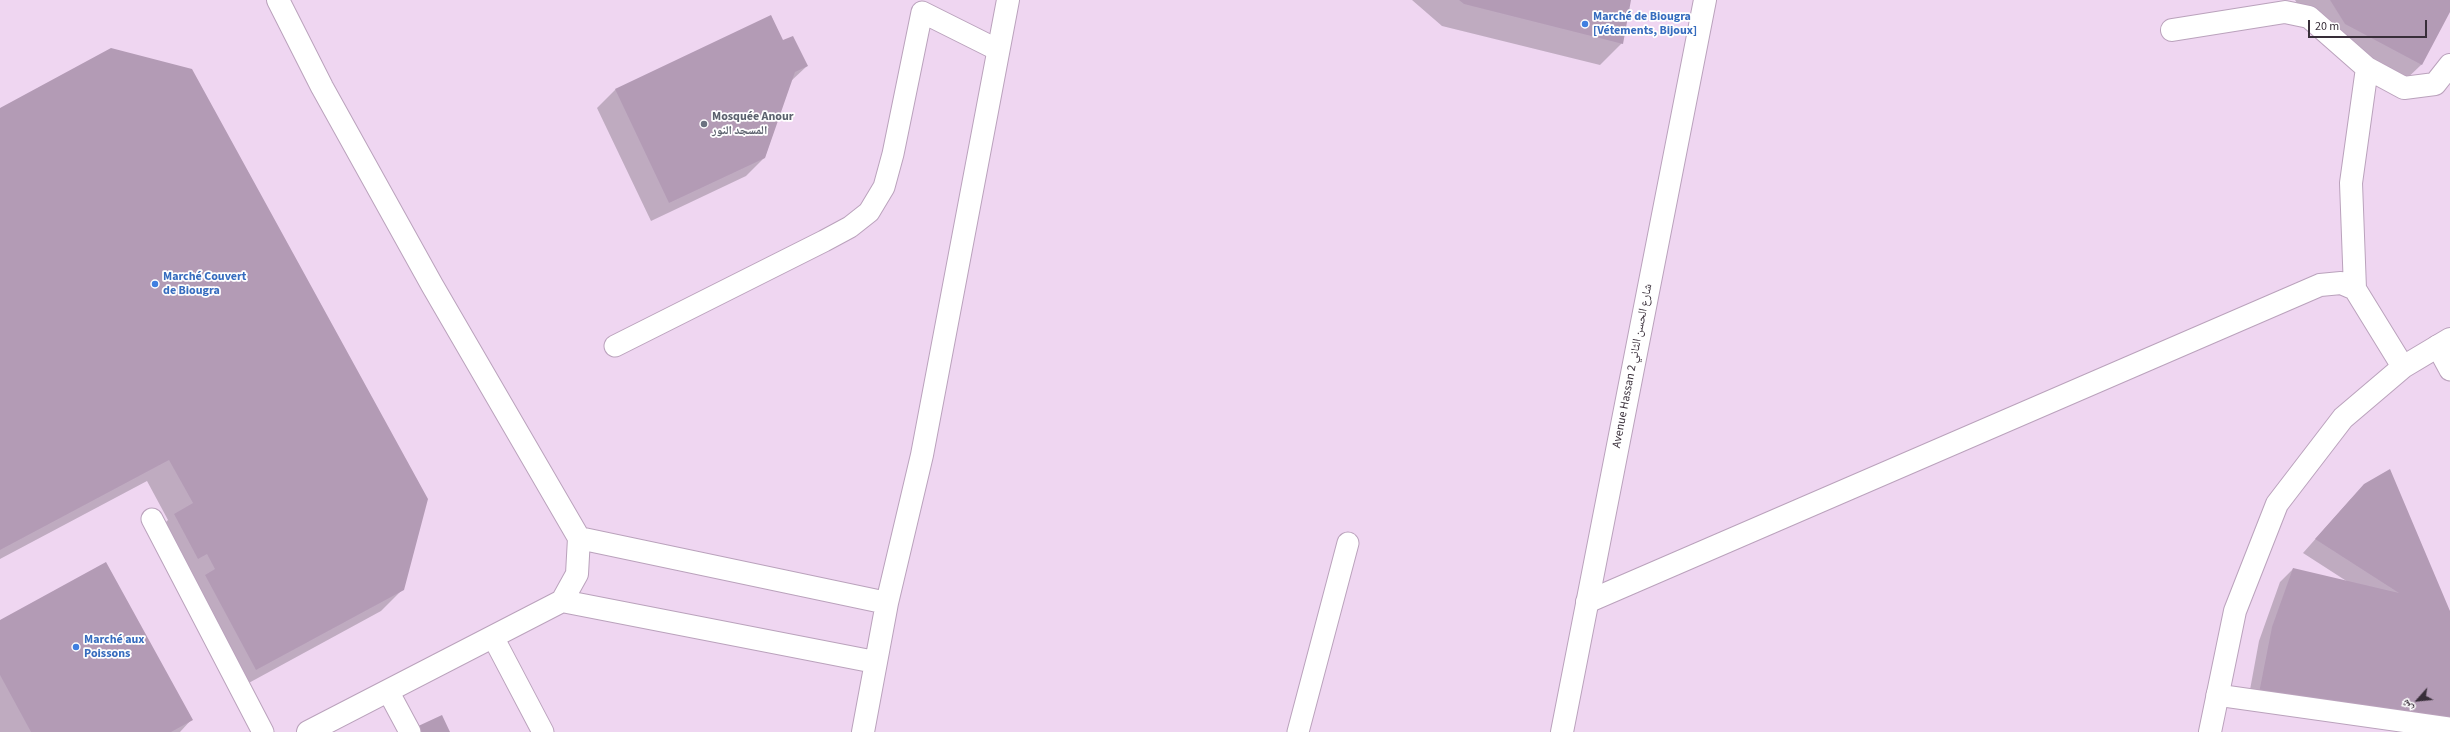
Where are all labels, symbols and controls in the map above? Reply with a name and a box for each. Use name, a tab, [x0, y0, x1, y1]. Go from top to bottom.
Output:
place label: Marché de Biougra [Vétements, Bijoux]	[1593, 10, 1697, 38]
scale bar	[2310, 12, 2429, 38]
text: 20 m	[2315, 18, 2339, 35]
marker: Marché de Biougra [Vétements, Bijoux]	[1580, 19, 1590, 29]
place label: Mosquée Anour المسجد النور	[712, 110, 794, 138]
marker: Mosquée Anour المسجد النور	[699, 119, 709, 129]
place label: Marché Couvert de Biougra	[163, 270, 246, 298]
marker: Marché Couvert de Biougra	[150, 279, 160, 289]
street label: Avenue Hassan 2 شارع الحسن الثاني	[1610, 283, 1656, 449]
place label: Marché aux Poissons	[84, 633, 145, 661]
marker: Marché aux Poissons	[71, 642, 81, 652]
north arrow	[2398, 680, 2438, 720]
text: ش	[2398, 697, 2416, 714]

